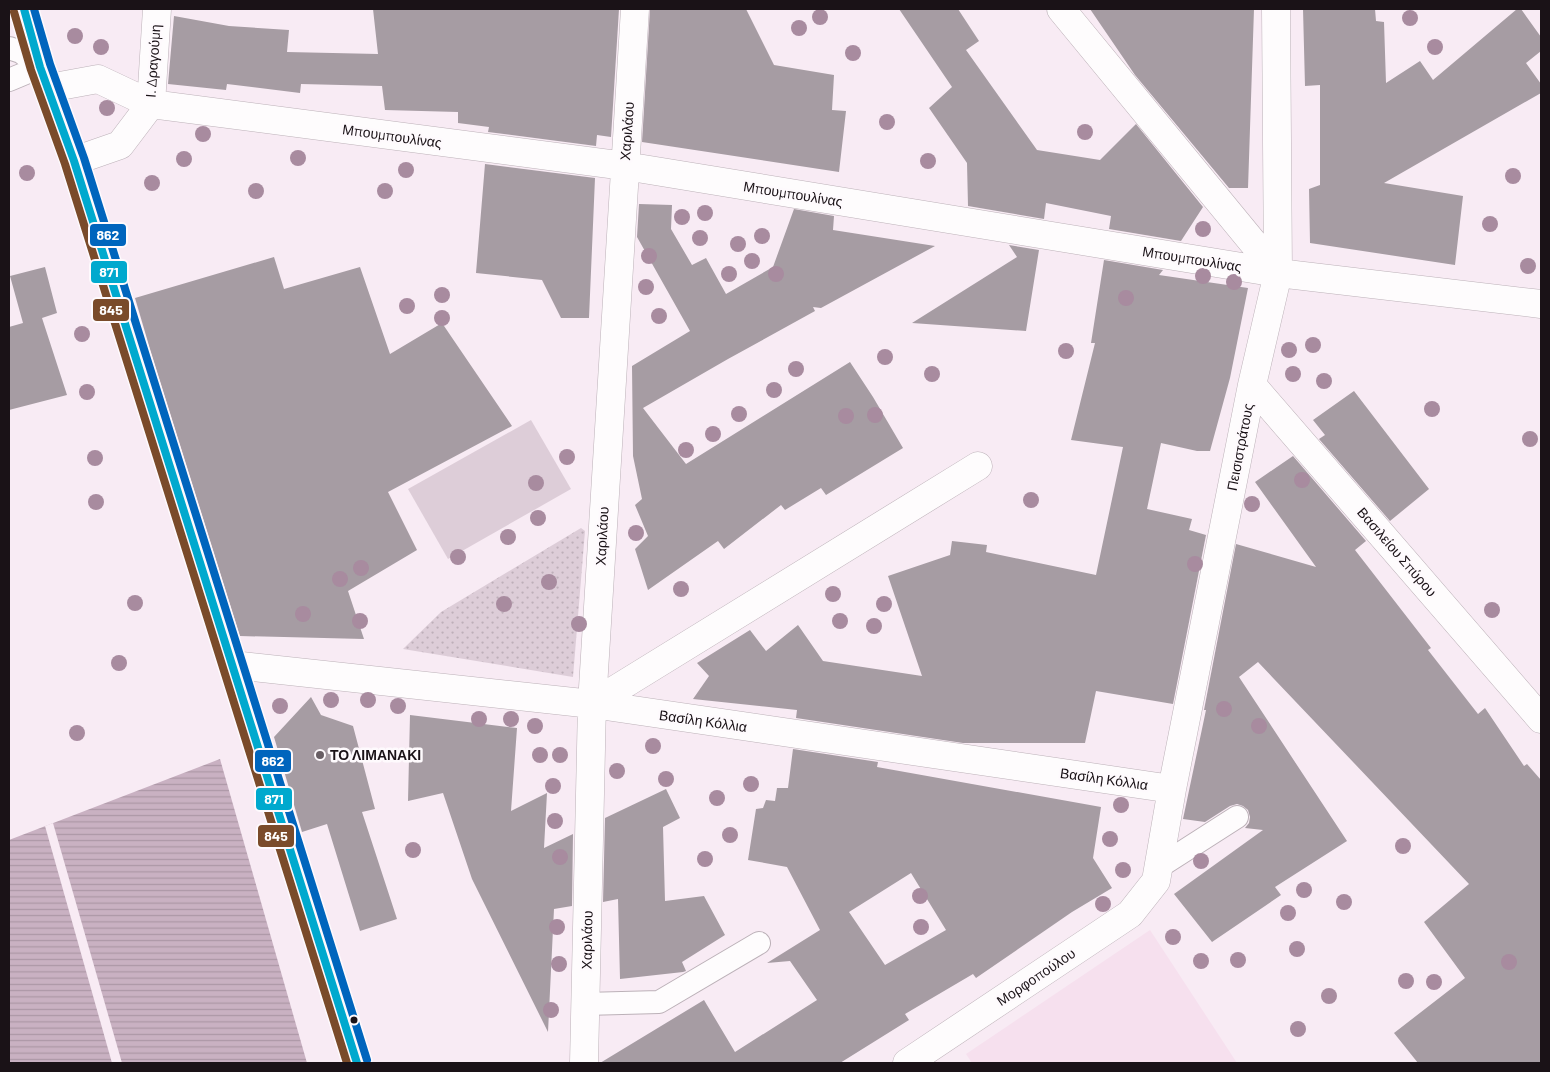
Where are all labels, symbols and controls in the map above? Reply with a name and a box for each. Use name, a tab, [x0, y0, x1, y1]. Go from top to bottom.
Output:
street label: Ι. Δραγούμη	[141, 24, 164, 98]
street label: Χαριλάου	[616, 101, 637, 161]
street label: Μπουμπουλίνας	[341, 120, 443, 151]
street label: Μπουμπουλίνας	[742, 177, 844, 210]
line badge: 862	[89, 223, 127, 247]
text: 862	[97, 226, 120, 243]
street label: Μπουμπουλίνας	[1141, 242, 1243, 275]
line badge: 871	[90, 260, 128, 284]
text: 871	[99, 263, 119, 280]
line badge: 845	[92, 298, 130, 322]
text: 845	[99, 301, 123, 318]
street label: Πεισιστράτους	[1223, 401, 1256, 492]
street label: Βασιλείου Σπύρου	[1354, 504, 1441, 600]
street label: Χαριλάου	[591, 506, 612, 566]
street label: Βασίλη Κόλλια	[658, 706, 748, 735]
place label: ΤΟ ΛΙΜΑΝΑΚΙ	[330, 746, 421, 763]
line badge: 862	[254, 749, 292, 773]
marker: ΤΟ ΛΙΜΑΝΑΚΙ	[314, 749, 326, 761]
text: 862	[262, 752, 285, 769]
street label: Βασίλη Κόλλια	[1059, 764, 1149, 793]
line badge: 871	[255, 787, 293, 811]
text: 871	[264, 790, 284, 807]
line badge: 845	[257, 824, 295, 848]
text: 845	[264, 827, 288, 844]
street label: Χαριλάου	[577, 910, 596, 970]
street label: Μορφοπούλου	[993, 944, 1078, 1009]
unlabelled marker	[349, 1015, 359, 1025]

